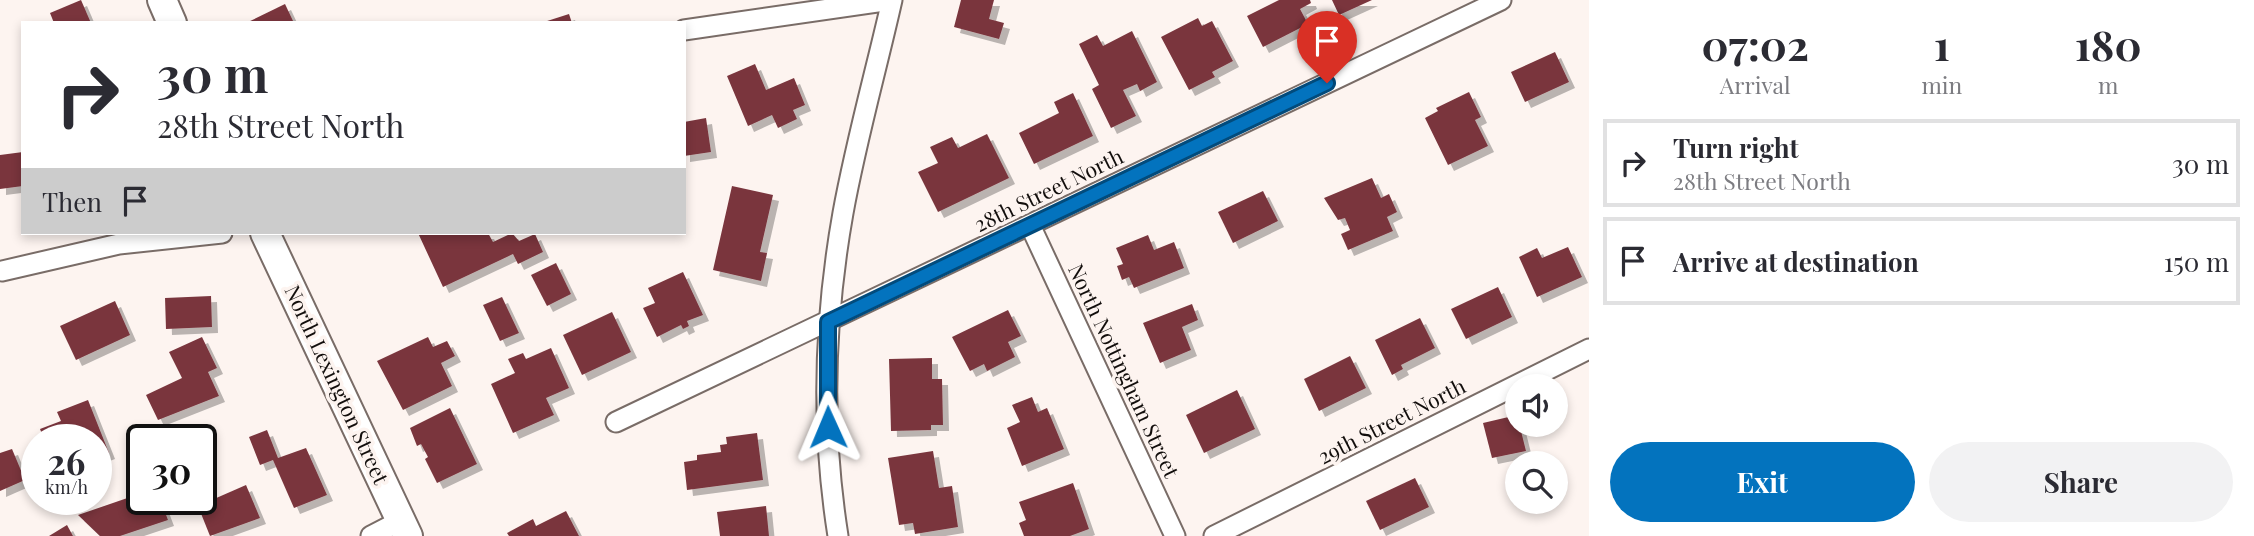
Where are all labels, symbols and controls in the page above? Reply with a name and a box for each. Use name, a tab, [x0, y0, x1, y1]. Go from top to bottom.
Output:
pin	[1297, 11, 1357, 83]
text: 07:02	[1701, 16, 1809, 72]
text: 1	[1934, 16, 1950, 72]
text: 180	[2075, 16, 2142, 72]
icon: arrive	[1308, 22, 1346, 60]
text: 30 m	[157, 40, 268, 105]
icon: right	[42, 49, 133, 140]
text: Arrival	[1720, 69, 1791, 100]
text: min	[1921, 69, 1962, 100]
text: m	[2098, 69, 2118, 100]
text: 28th Street North	[157, 103, 404, 146]
text: Turn right	[1673, 130, 1799, 165]
street label: 28th Street North	[969, 141, 1128, 237]
icon: right	[1614, 144, 1652, 182]
text: 30 m	[2172, 146, 2229, 181]
text: 28th Street North	[1673, 165, 1851, 196]
icon: arrive	[116, 182, 154, 220]
text: Then	[42, 184, 102, 219]
icon: arrive	[1614, 242, 1652, 280]
text: Arrive at destination	[1673, 244, 1919, 279]
text: 150 m	[2164, 244, 2229, 279]
street label: North Nottingham Street	[1063, 259, 1187, 482]
street label: North Lexington Street	[279, 280, 396, 489]
street label: 29th Street North	[1313, 371, 1470, 469]
map controls	[1505, 374, 1568, 514]
button: sound	[1505, 374, 1568, 437]
position arrow	[791, 390, 865, 464]
speed limit sign: 30	[126, 424, 217, 515]
text: 26	[48, 437, 85, 484]
button: Exit	[1610, 442, 1915, 522]
button: Share	[1929, 442, 2233, 522]
button: search	[1505, 451, 1568, 514]
text: km/h	[45, 475, 88, 499]

